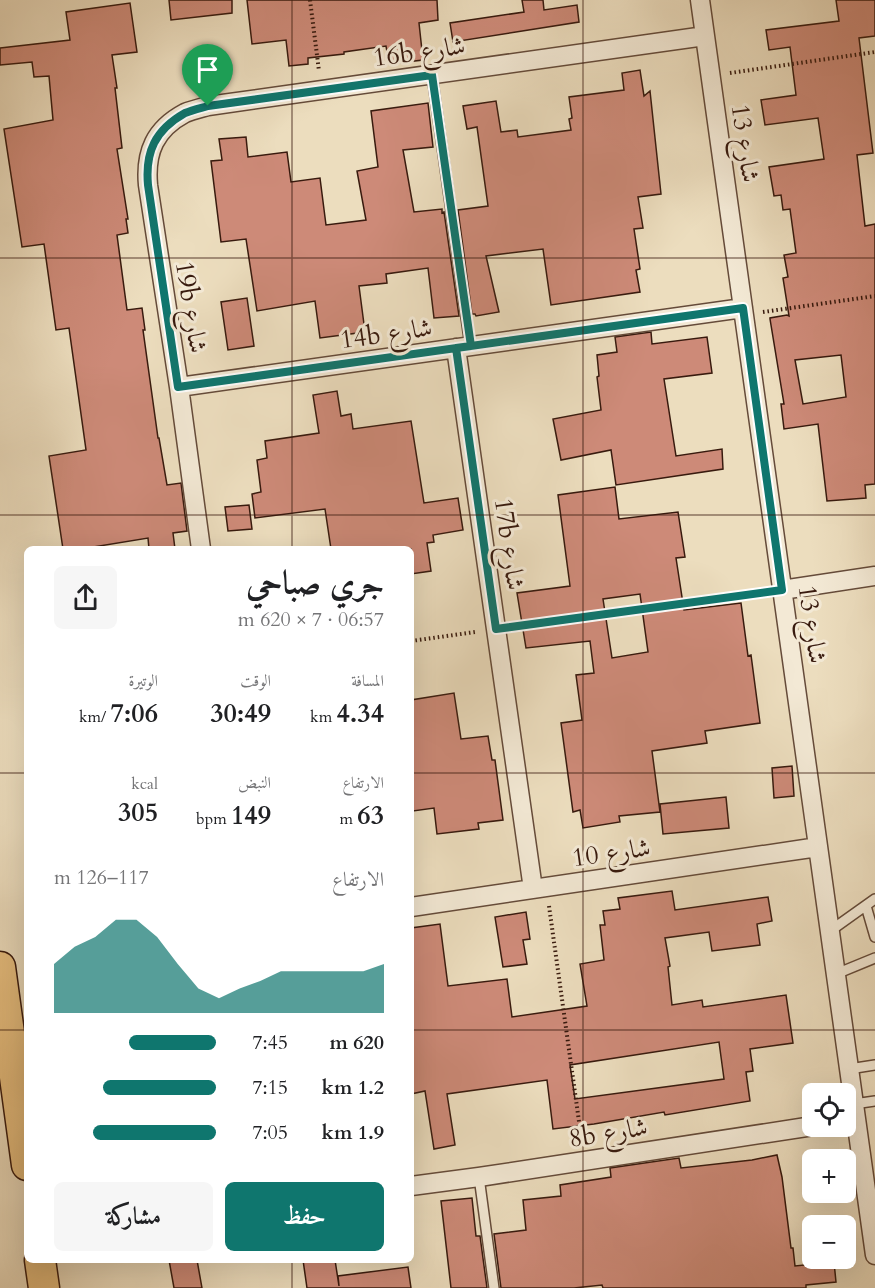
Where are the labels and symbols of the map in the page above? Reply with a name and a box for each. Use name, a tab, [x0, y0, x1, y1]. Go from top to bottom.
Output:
street label: 16b شارع	[371, 28, 468, 79]
pin	[182, 44, 233, 106]
street label: شارع 13	[719, 102, 768, 185]
street label: 19b شارع	[163, 259, 216, 356]
street label: 14b شارع	[338, 310, 435, 361]
street label: 17b شارع	[482, 496, 533, 593]
street label: شارع 13	[786, 583, 835, 666]
street label: شارع 10	[570, 830, 653, 879]
street label: 8b شارع	[566, 1109, 651, 1160]

